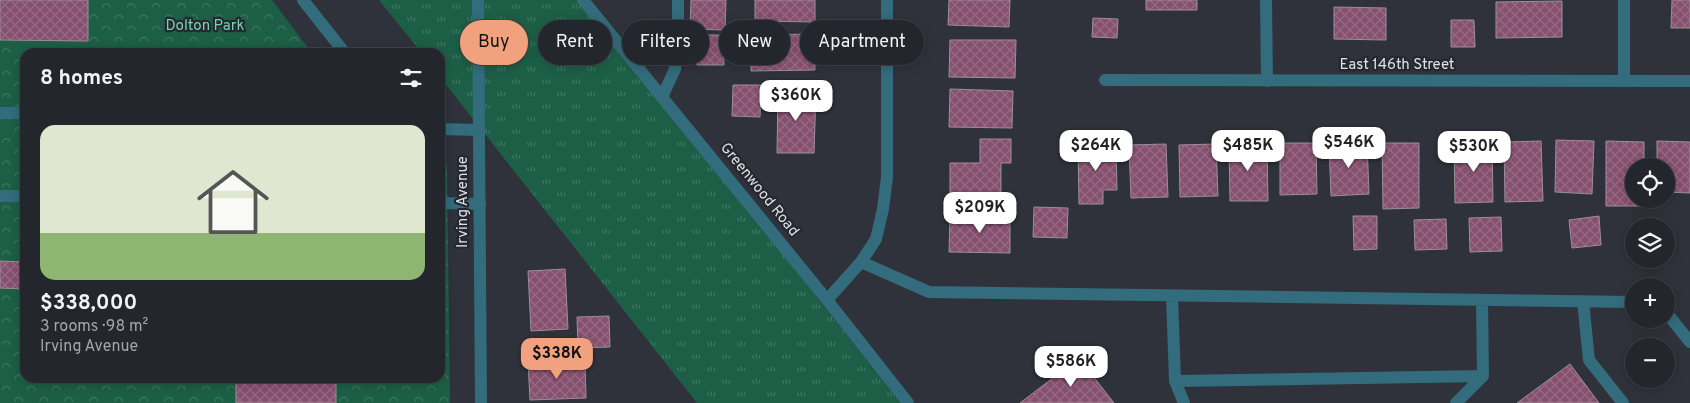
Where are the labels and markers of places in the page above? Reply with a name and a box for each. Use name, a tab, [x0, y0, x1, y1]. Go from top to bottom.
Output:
pin: $360K	[761, 80, 831, 122]
pin: $546K	[1314, 126, 1384, 169]
pin: $264K	[1061, 130, 1131, 172]
pin: $485K	[1213, 130, 1283, 172]
pin: $530K	[1439, 130, 1509, 173]
pin: $209K	[945, 192, 1015, 234]
pin: $338K	[522, 338, 592, 380]
pin: $586K	[1036, 346, 1106, 388]

